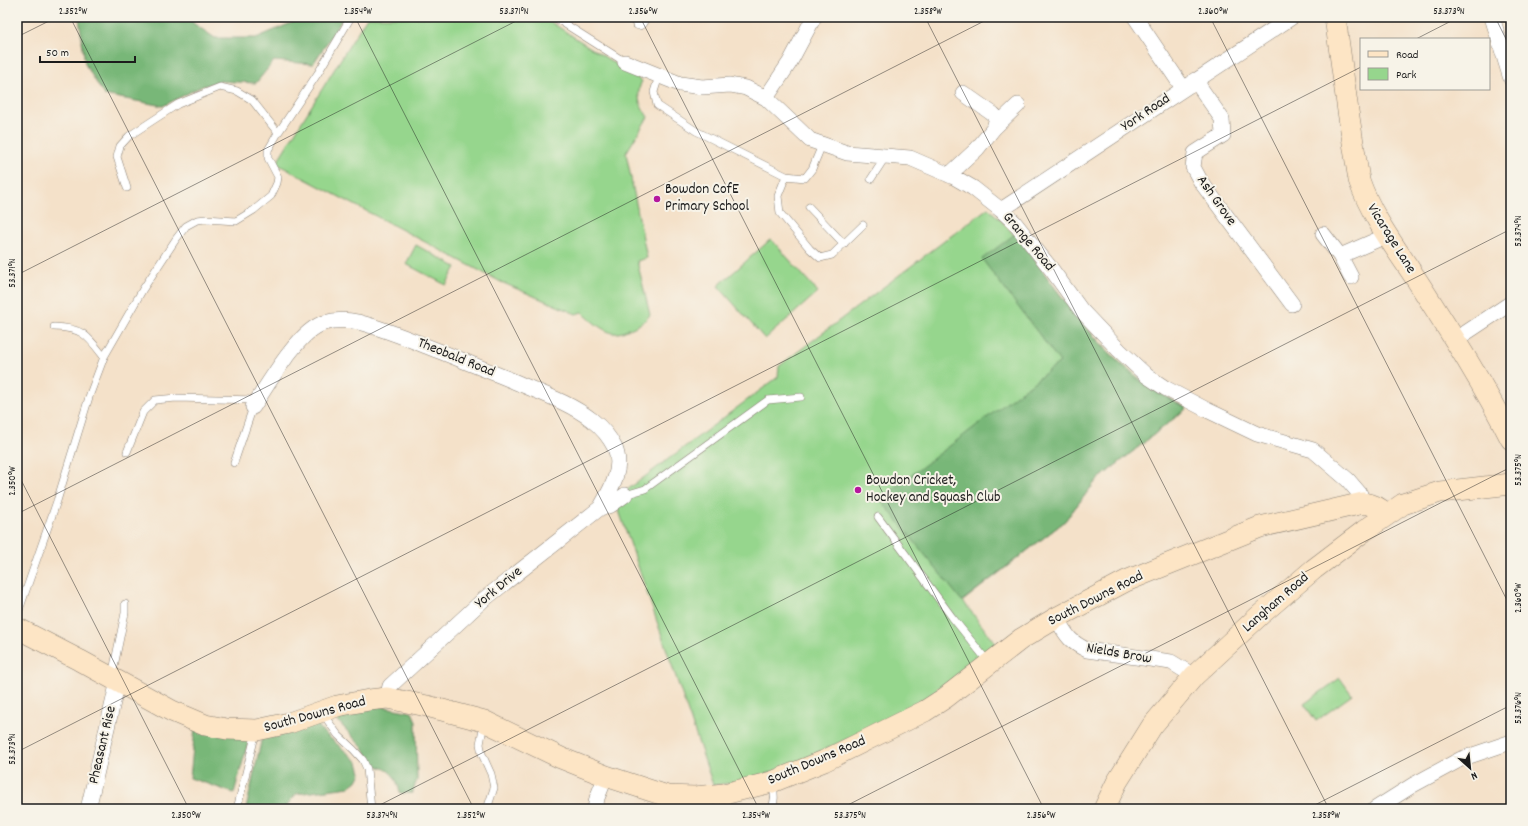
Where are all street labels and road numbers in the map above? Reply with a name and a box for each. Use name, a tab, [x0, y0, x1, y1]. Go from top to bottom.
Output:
street label: York Road	[1117, 88, 1175, 138]
street label: Ash Grove	[1191, 171, 1242, 231]
street label: Vicarage Lane	[1361, 200, 1421, 279]
street label: Grange Road	[997, 207, 1059, 277]
street label: Theobald Road	[414, 332, 498, 384]
street label: York Drive	[470, 561, 528, 614]
street label: South Downs Road	[1044, 565, 1148, 633]
street label: Langham Road	[1238, 568, 1314, 638]
street label: Nields Brow	[1085, 637, 1154, 671]
street label: South Downs Road	[262, 691, 368, 739]
street label: Pheasant Rise	[83, 703, 123, 786]
street label: South Downs Road	[765, 730, 869, 792]

